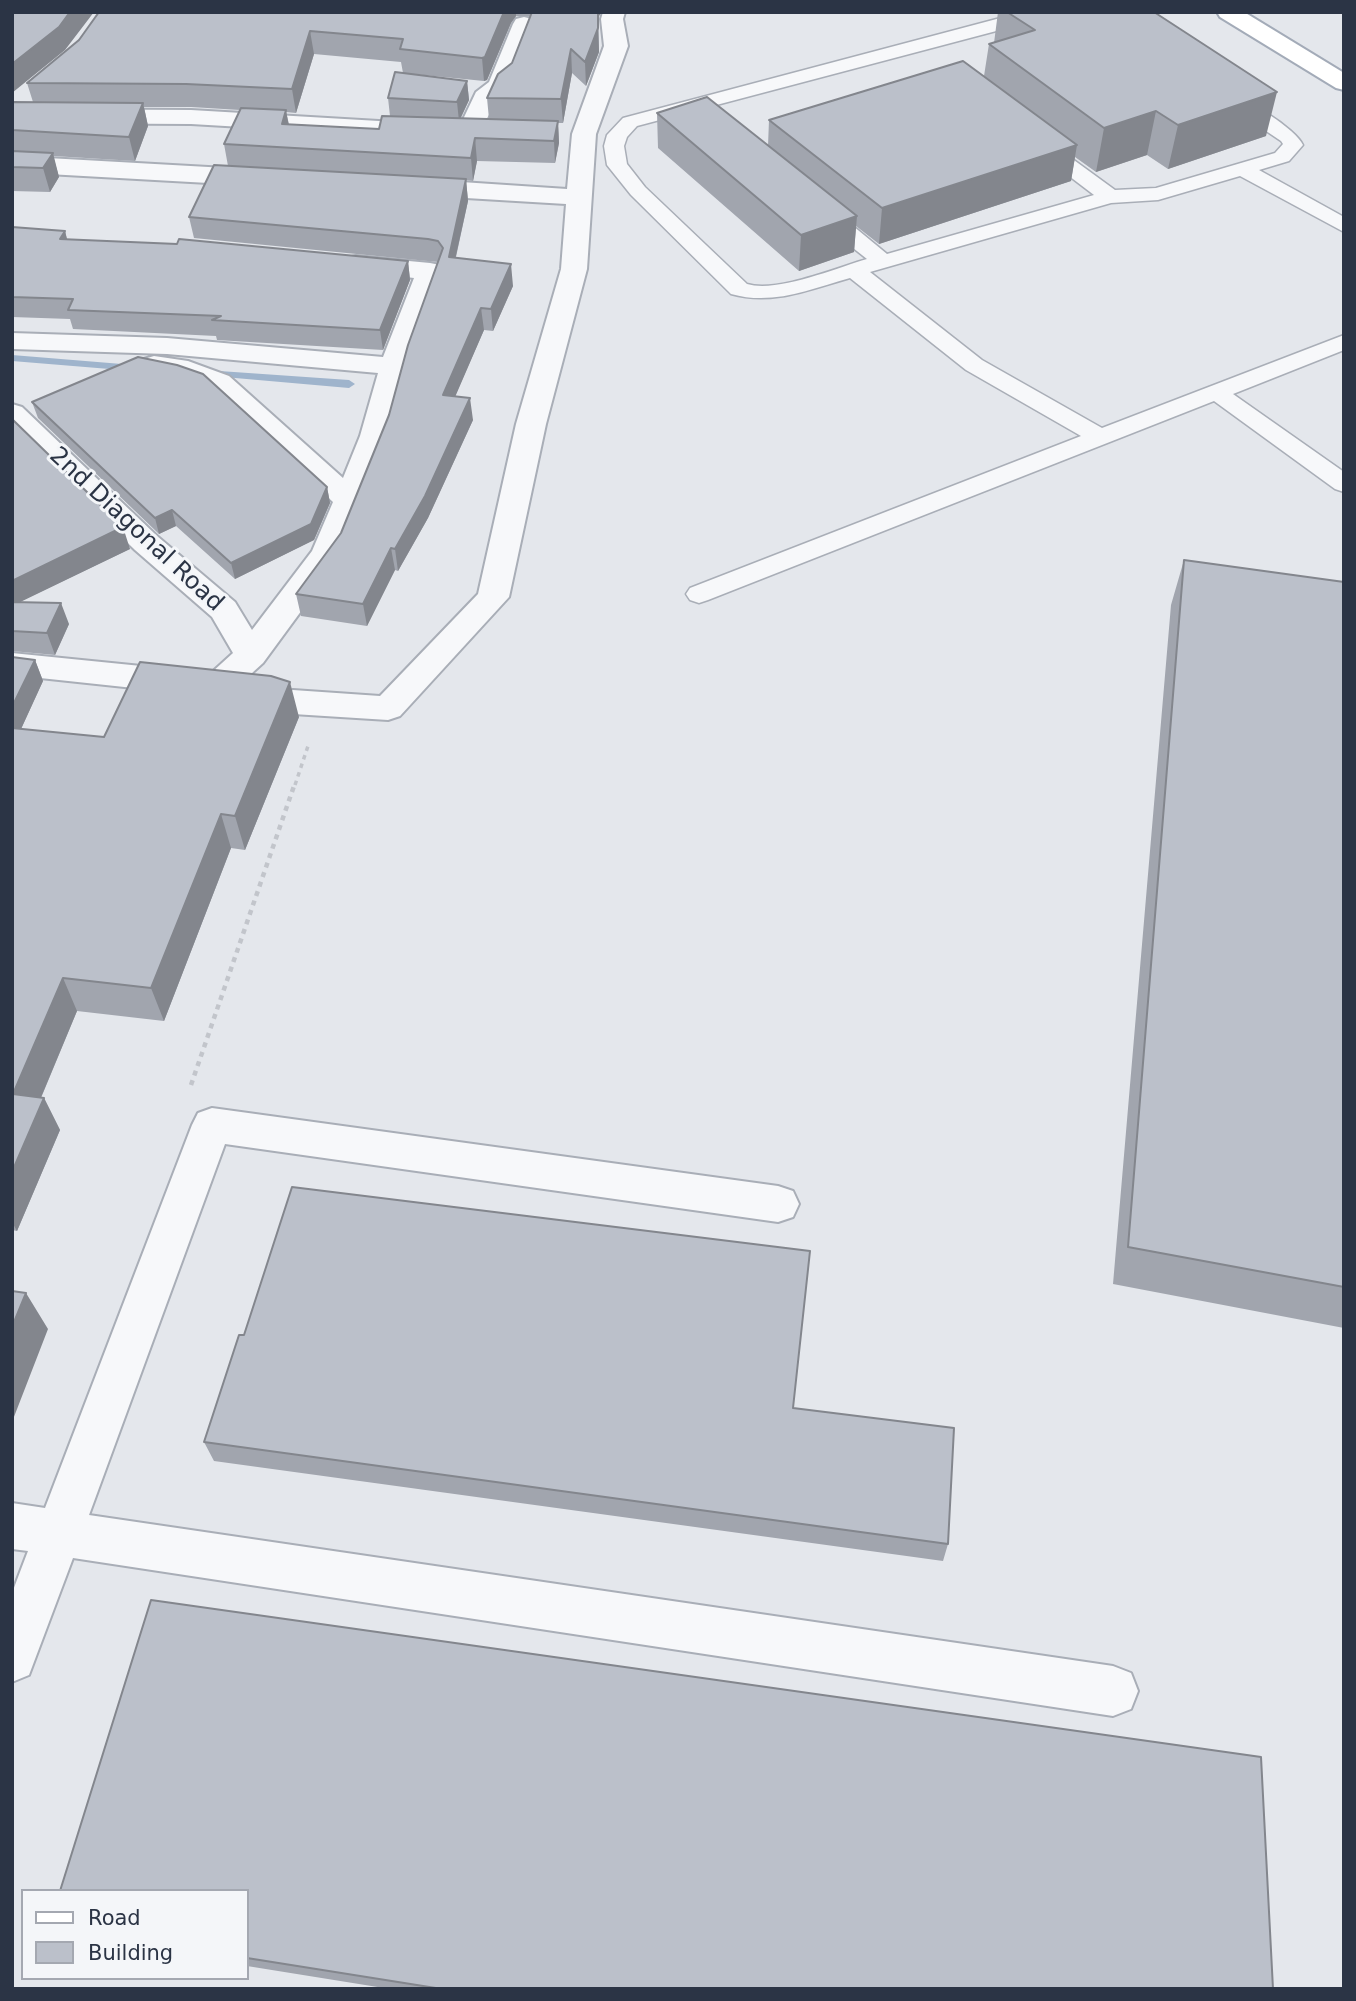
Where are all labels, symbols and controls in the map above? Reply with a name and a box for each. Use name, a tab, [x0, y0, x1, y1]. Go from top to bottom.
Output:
street label: 2nd Diagonal Road	[43, 442, 229, 618]
legend	[21, 1889, 248, 1980]
text: Road	[88, 1906, 141, 1930]
text: Building	[88, 1941, 173, 1965]

